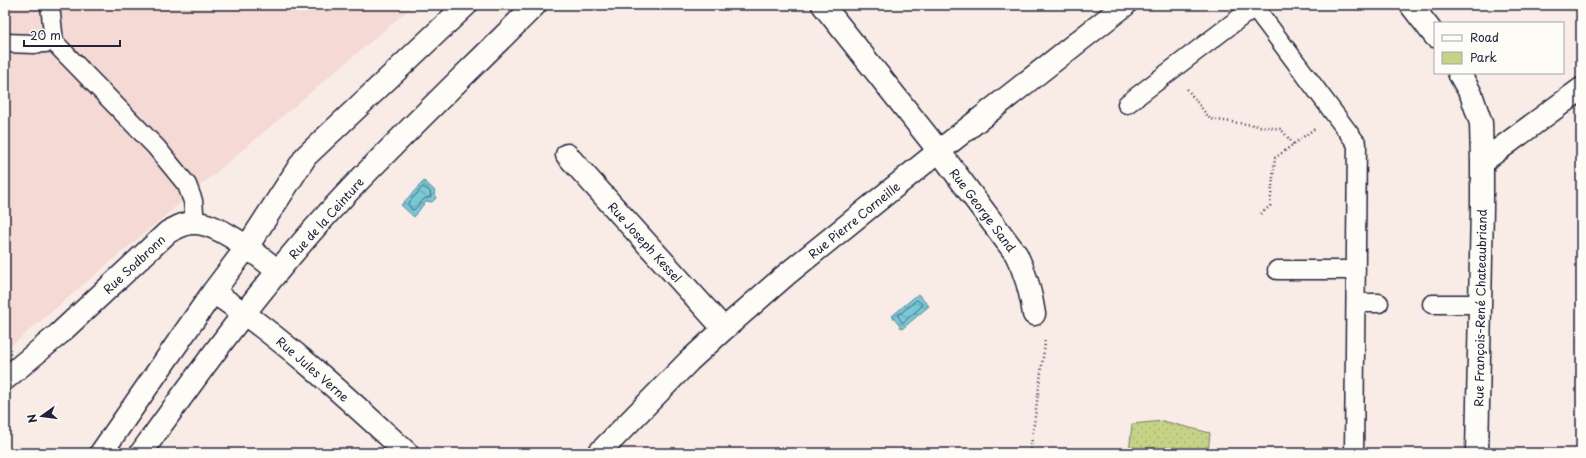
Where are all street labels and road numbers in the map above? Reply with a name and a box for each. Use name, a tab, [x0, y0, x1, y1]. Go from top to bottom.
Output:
street label: Rue George Sand	[946, 165, 1021, 256]
street label: Rue de la Ceinture	[284, 173, 368, 263]
street label: Rue Pierre Corneille	[804, 177, 904, 263]
street label: Rue Joseph Kessel	[604, 198, 686, 286]
street label: Rue François-René Chateaubriand	[1469, 208, 1491, 407]
street label: Rue Sodbronn	[99, 230, 169, 298]
street label: Rue Jules Verne	[273, 332, 353, 406]

